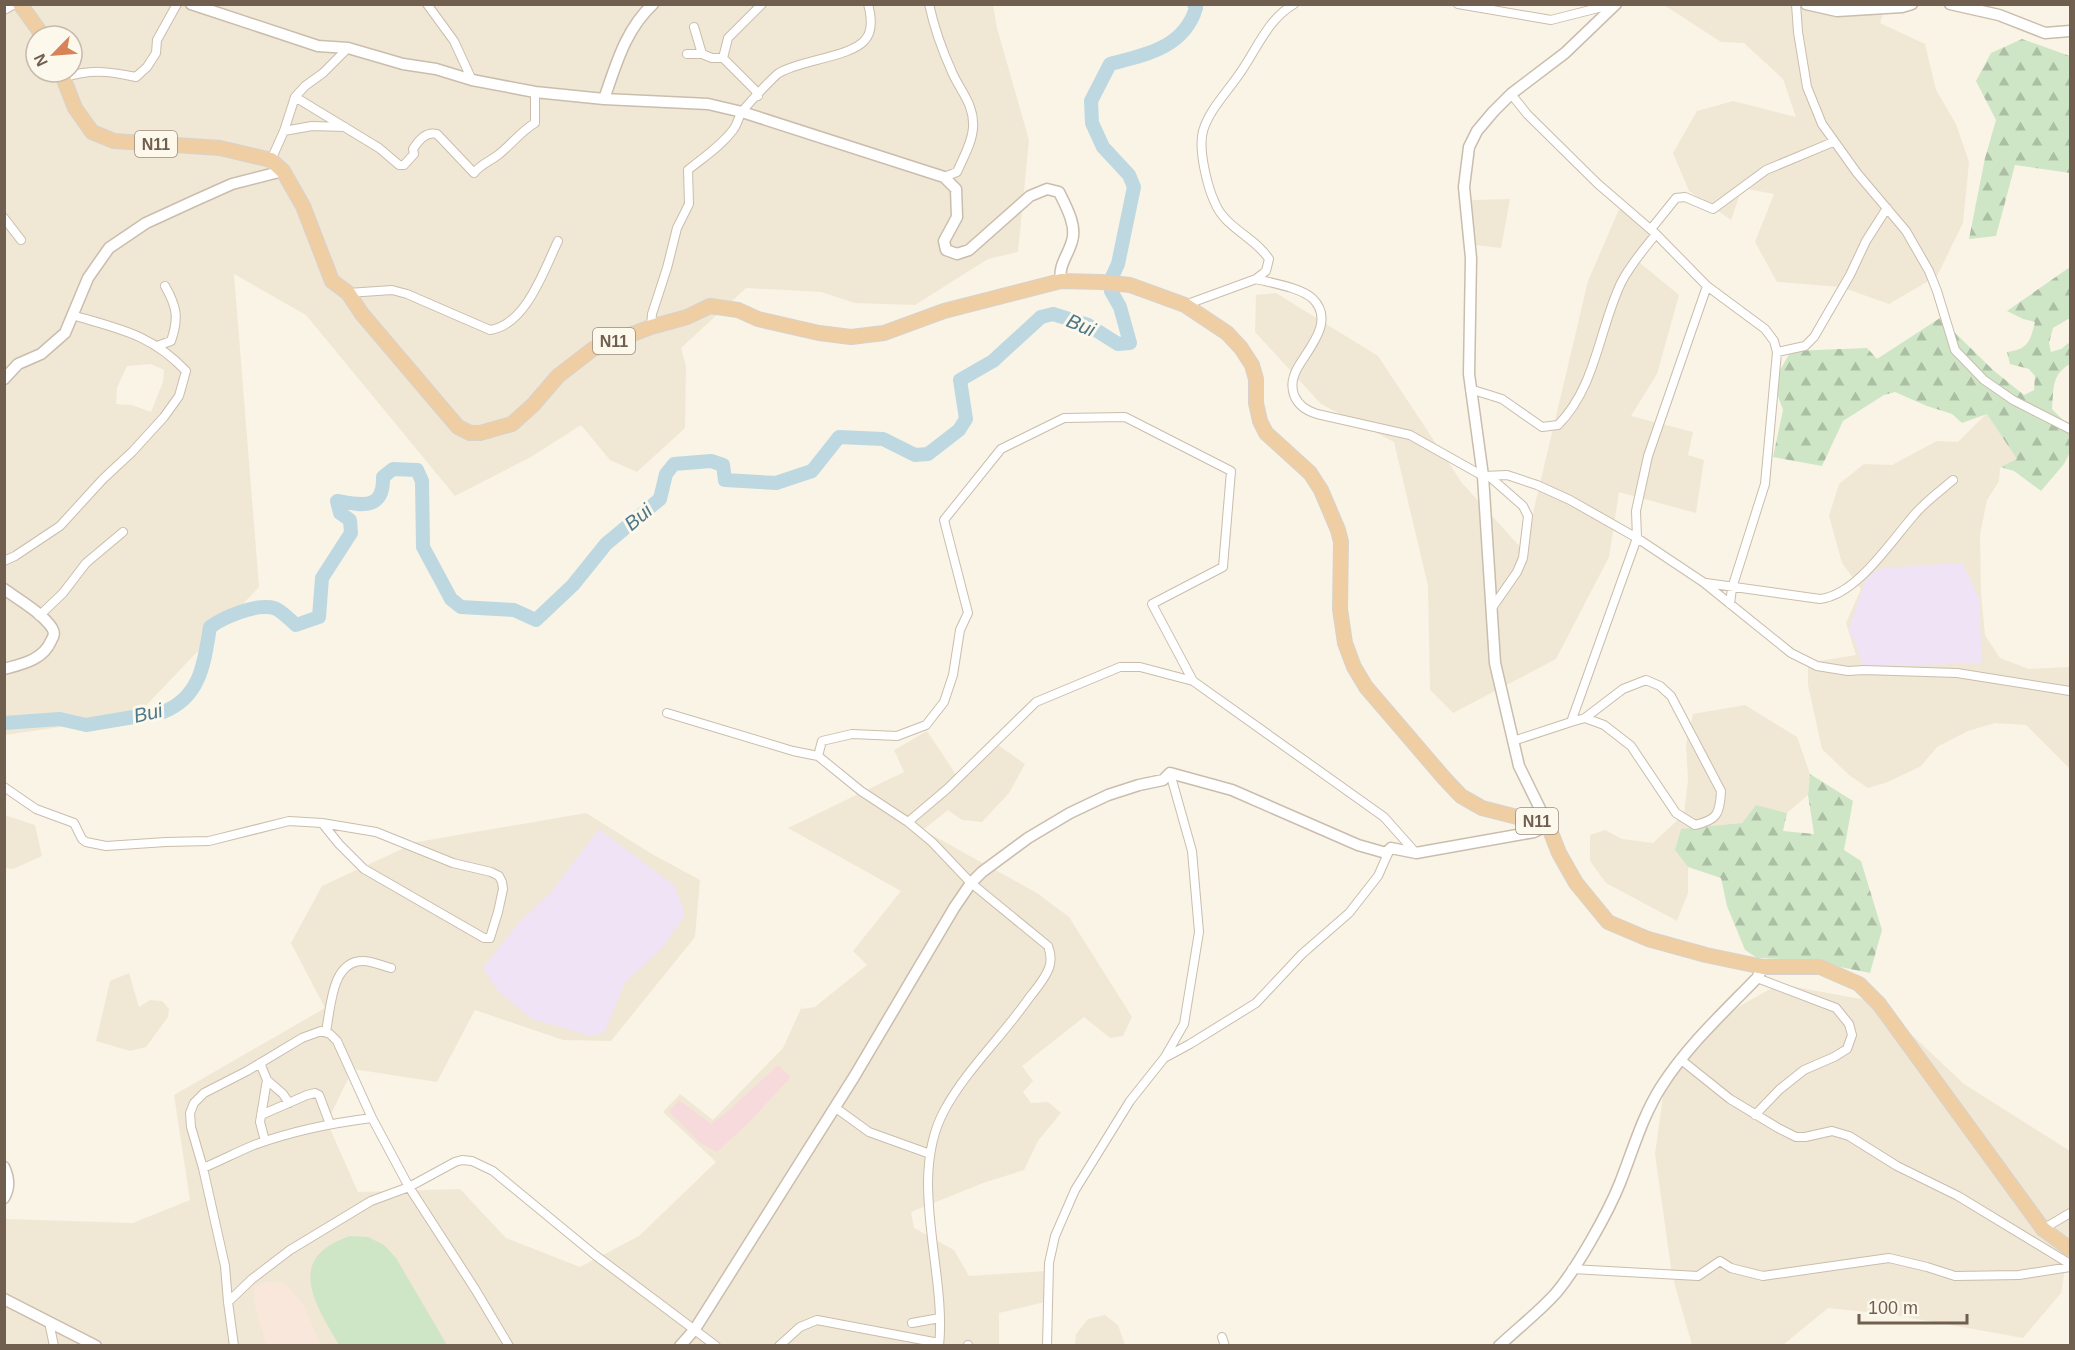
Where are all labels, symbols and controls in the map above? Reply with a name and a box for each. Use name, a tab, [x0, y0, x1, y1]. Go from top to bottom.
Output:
north arrow	[24, 24, 84, 84]
text: N	[31, 51, 51, 69]
road number: N11	[135, 131, 177, 157]
water label: Bui	[1063, 309, 1099, 341]
road number: N11	[593, 328, 635, 354]
water label: Bui	[620, 499, 657, 535]
water label: Bui	[131, 699, 165, 727]
road number: N11	[1516, 808, 1558, 834]
scale bar	[1859, 1287, 1967, 1325]
text: 100 m	[1868, 1298, 1918, 1318]

